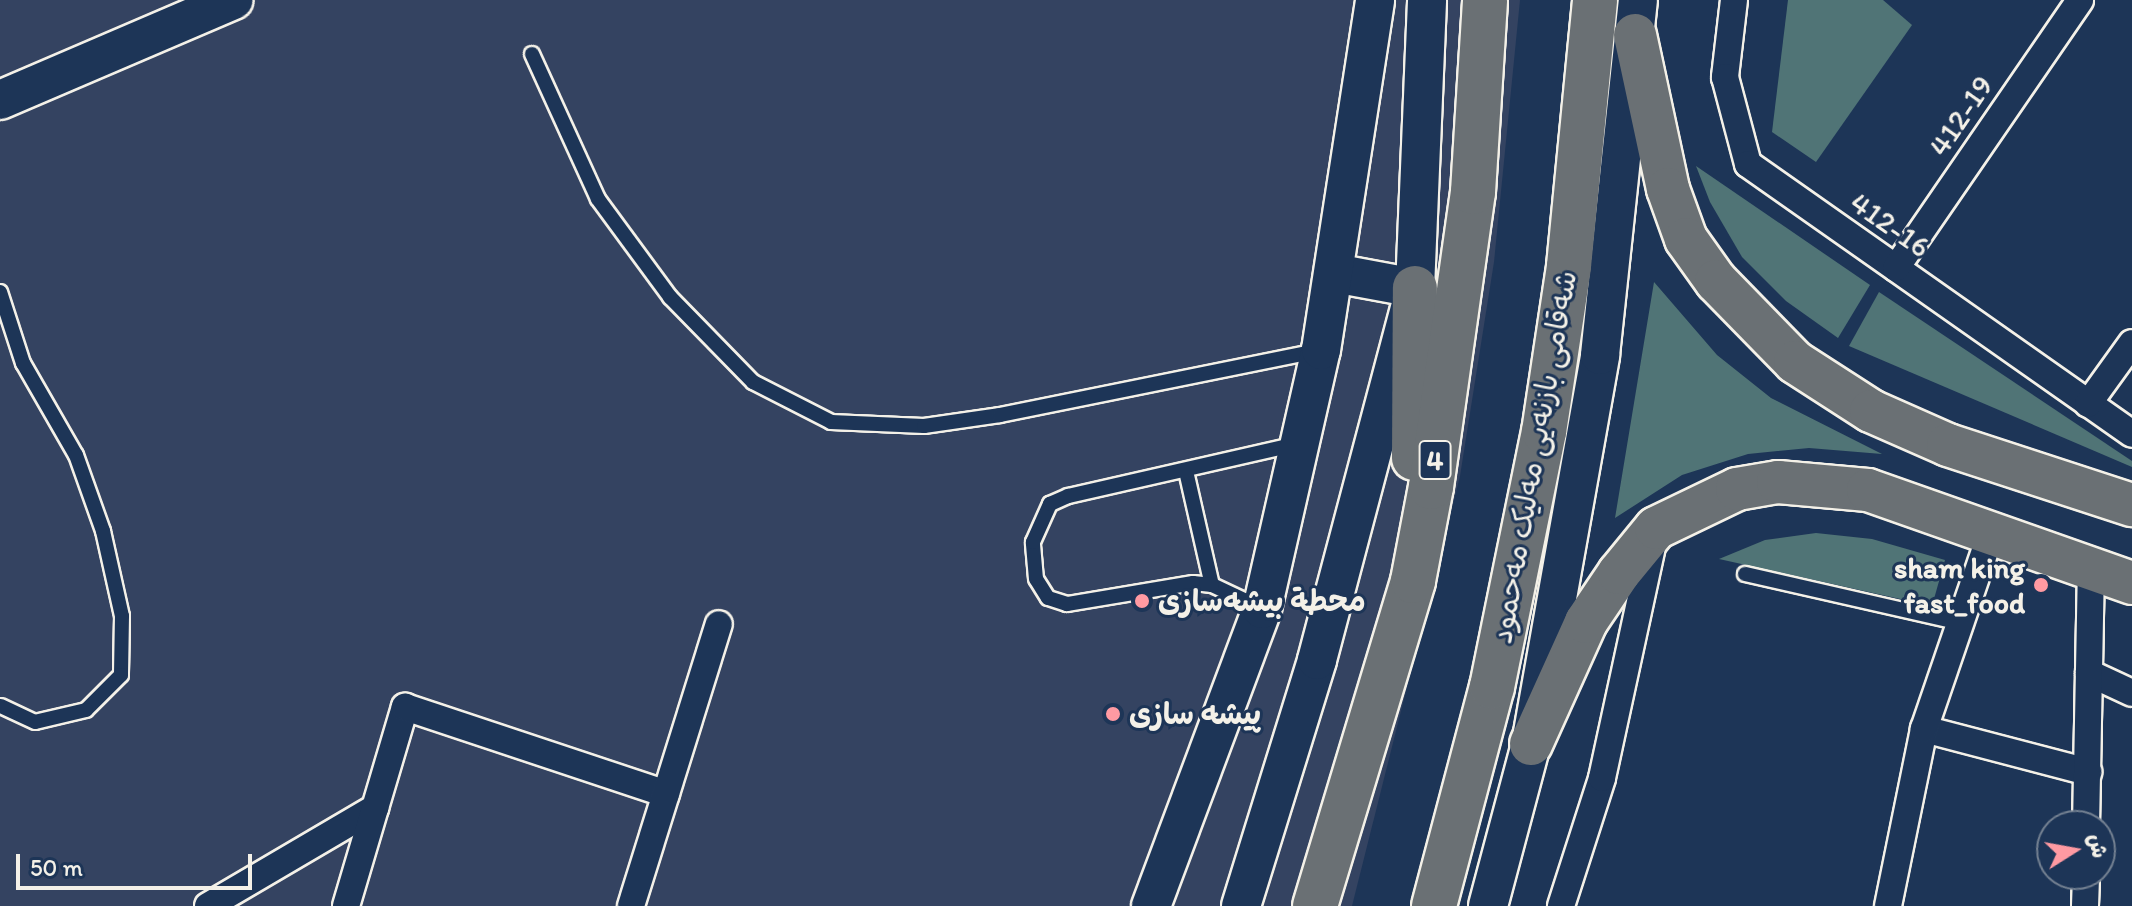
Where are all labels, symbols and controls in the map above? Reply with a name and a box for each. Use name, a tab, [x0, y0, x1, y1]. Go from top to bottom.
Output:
street label: 412-19	[1921, 69, 2001, 163]
street label: 412-16	[1843, 185, 1937, 265]
street label: شەقامی بازنەیی مەلیک مەحمود	[1483, 268, 1585, 646]
road number: 4	[1417, 436, 1453, 484]
place label: sham king fast_food	[1894, 550, 2025, 620]
marker: sham king fast_food	[2032, 576, 2050, 594]
place label: محطة بیشەسازی	[1158, 583, 1366, 619]
marker: محطة بیشەسازی	[1133, 592, 1151, 610]
place label: پیشه سازی	[1129, 696, 1261, 732]
marker: پیشه سازی	[1104, 705, 1122, 723]
north arrow	[2036, 810, 2116, 890]
text: ش	[2083, 831, 2114, 860]
scale bar	[20, 838, 256, 888]
text: 50 m	[30, 853, 83, 882]

